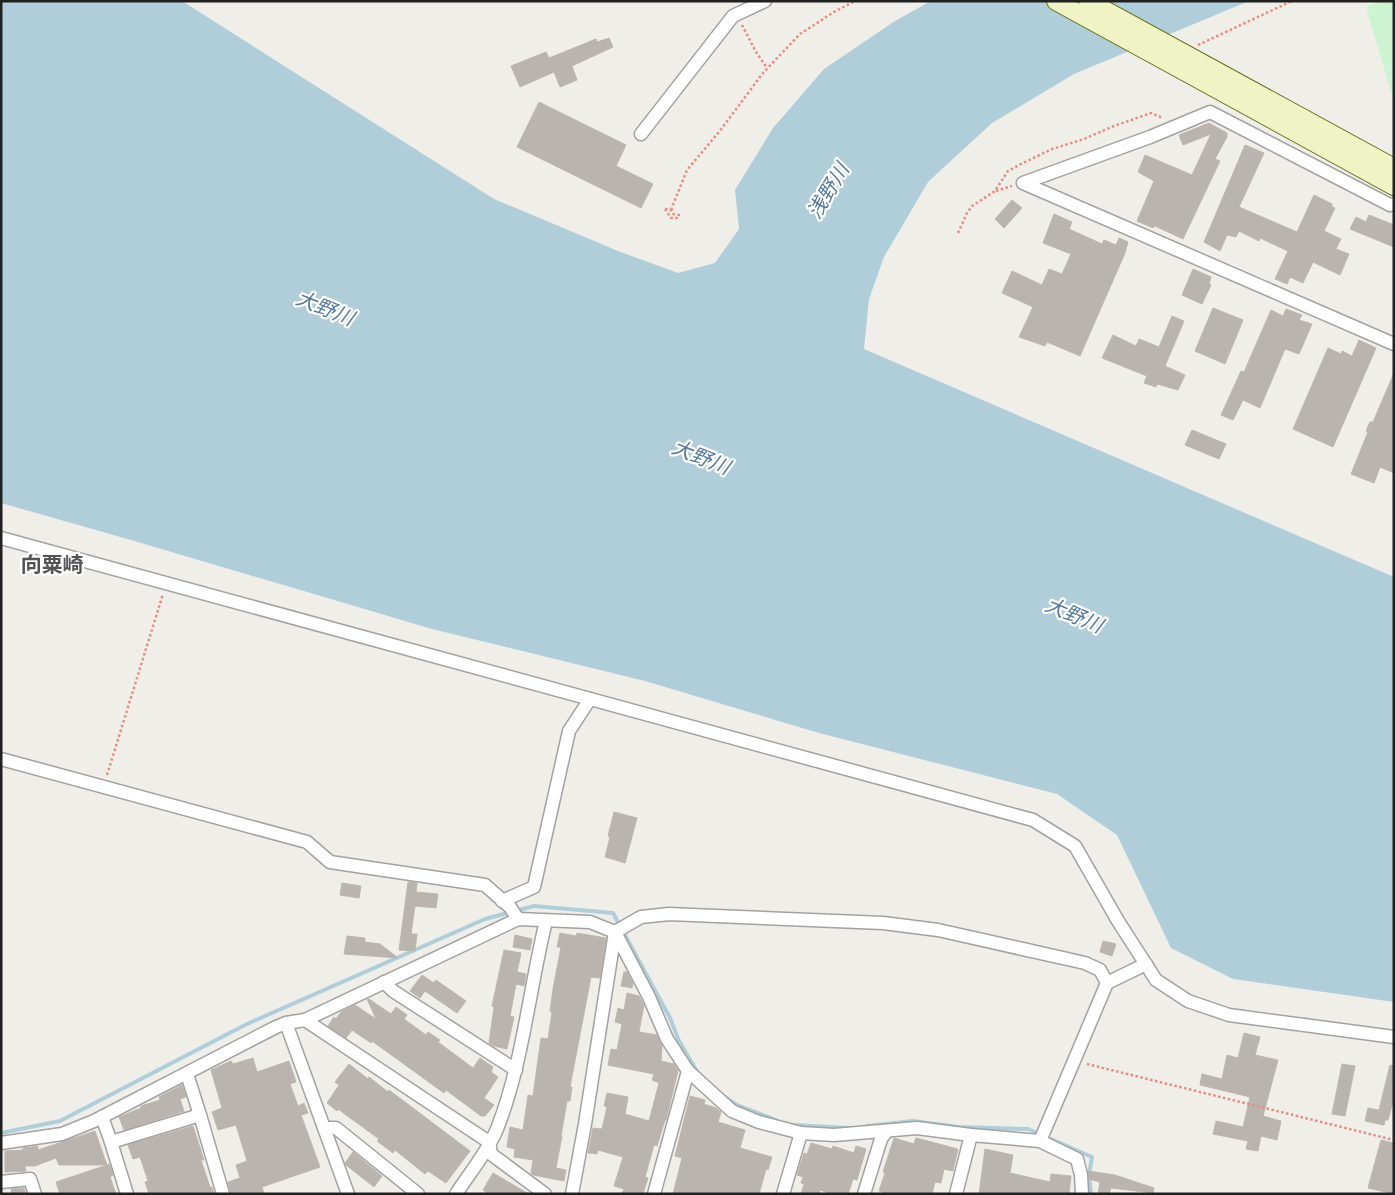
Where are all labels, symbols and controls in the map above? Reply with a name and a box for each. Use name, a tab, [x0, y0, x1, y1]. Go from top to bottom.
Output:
water label: 浅野川	[801, 157, 856, 223]
water label: 大野川	[292, 285, 360, 332]
water label: 大野川	[668, 434, 736, 481]
district label: 向粟崎	[21, 551, 84, 578]
water label: 大野川	[1041, 591, 1109, 639]

